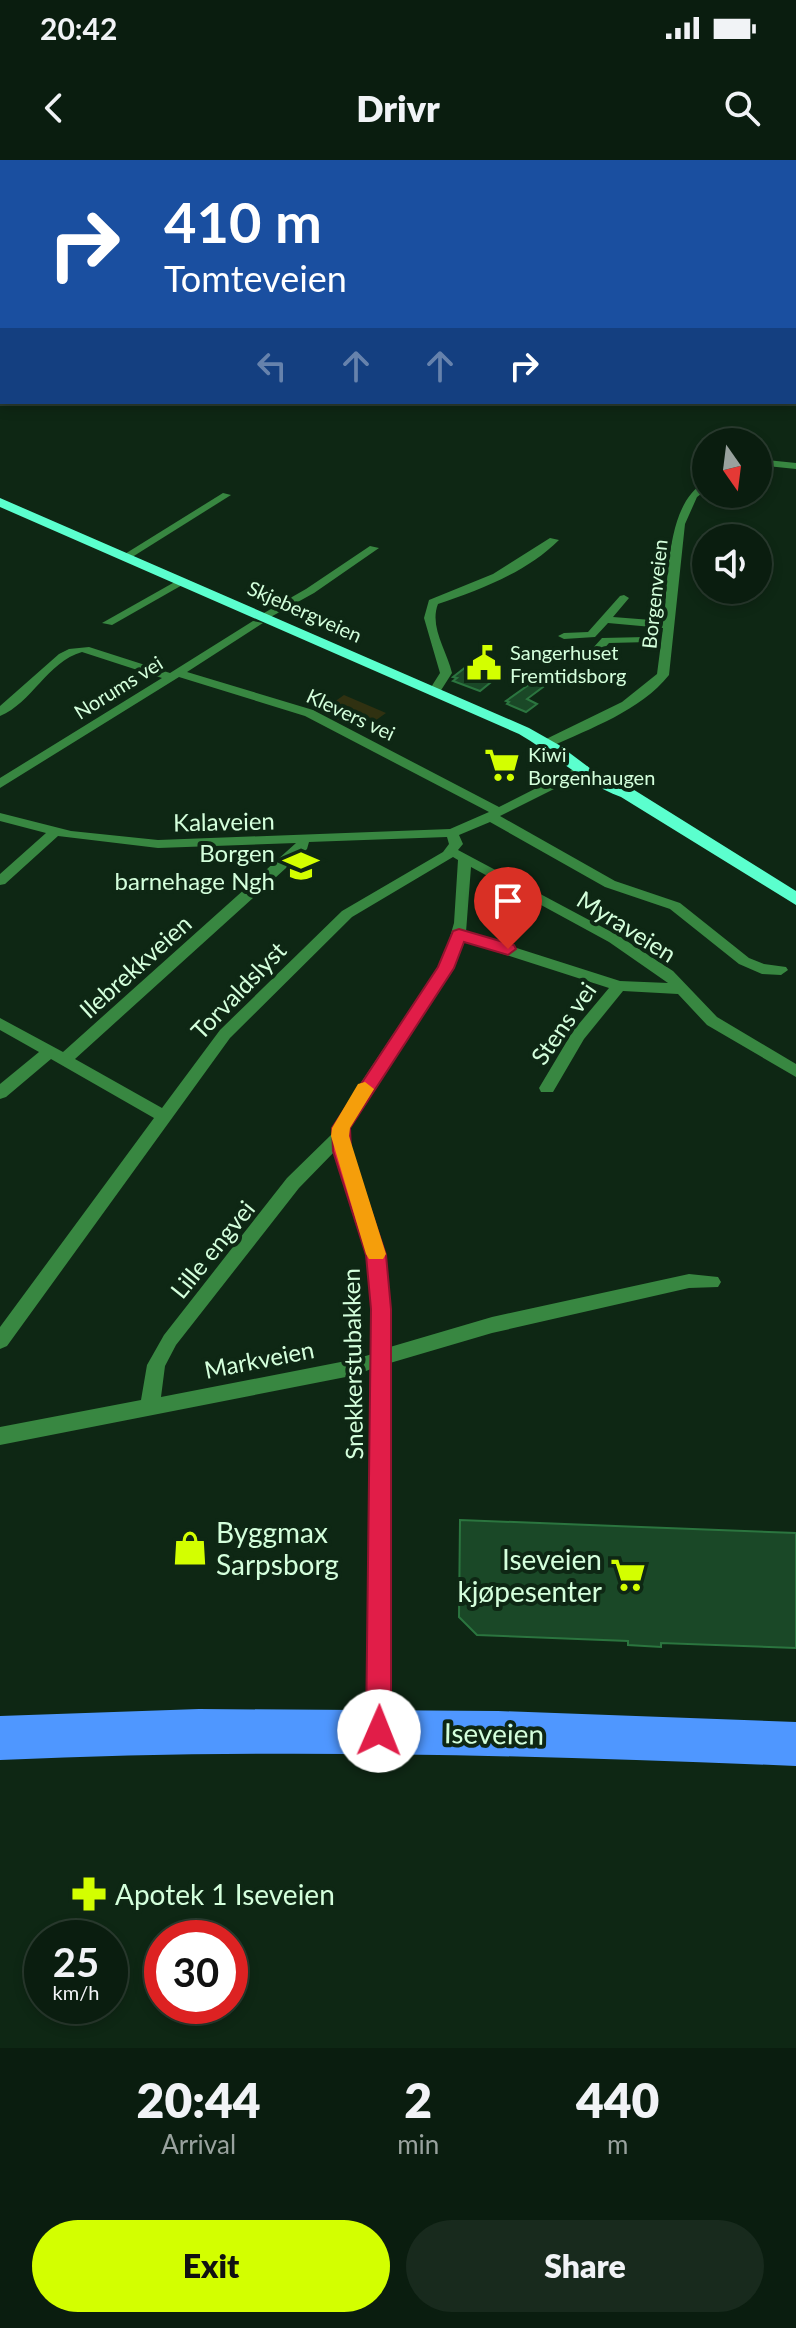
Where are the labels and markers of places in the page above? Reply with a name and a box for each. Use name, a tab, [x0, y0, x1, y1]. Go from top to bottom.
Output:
place label: Sangerhuset Fremtidsborg	[510, 640, 626, 687]
public building icon: Sangerhuset Fremtidsborg	[465, 644, 503, 682]
place label: Kiwi Borgenhaugen	[528, 742, 655, 789]
supermarket icon: Kiwi Borgenhaugen	[483, 746, 521, 784]
place label: Borgen barnehage Ngh	[115, 838, 275, 895]
school or university icon: Borgen barnehage Ngh	[282, 847, 320, 885]
pin	[474, 867, 542, 949]
place label: Byggmax Sarpsborg	[216, 1515, 339, 1581]
shop icon: Byggmax Sarpsborg	[171, 1529, 209, 1567]
place label: Iseveien kjøpesenter	[457, 1542, 602, 1608]
supermarket icon: Iseveien kjøpesenter	[609, 1556, 647, 1594]
pharmacy icon: Apotek 1 Iseveien	[70, 1875, 108, 1913]
place label: Apotek 1 Iseveien	[115, 1877, 335, 1911]

